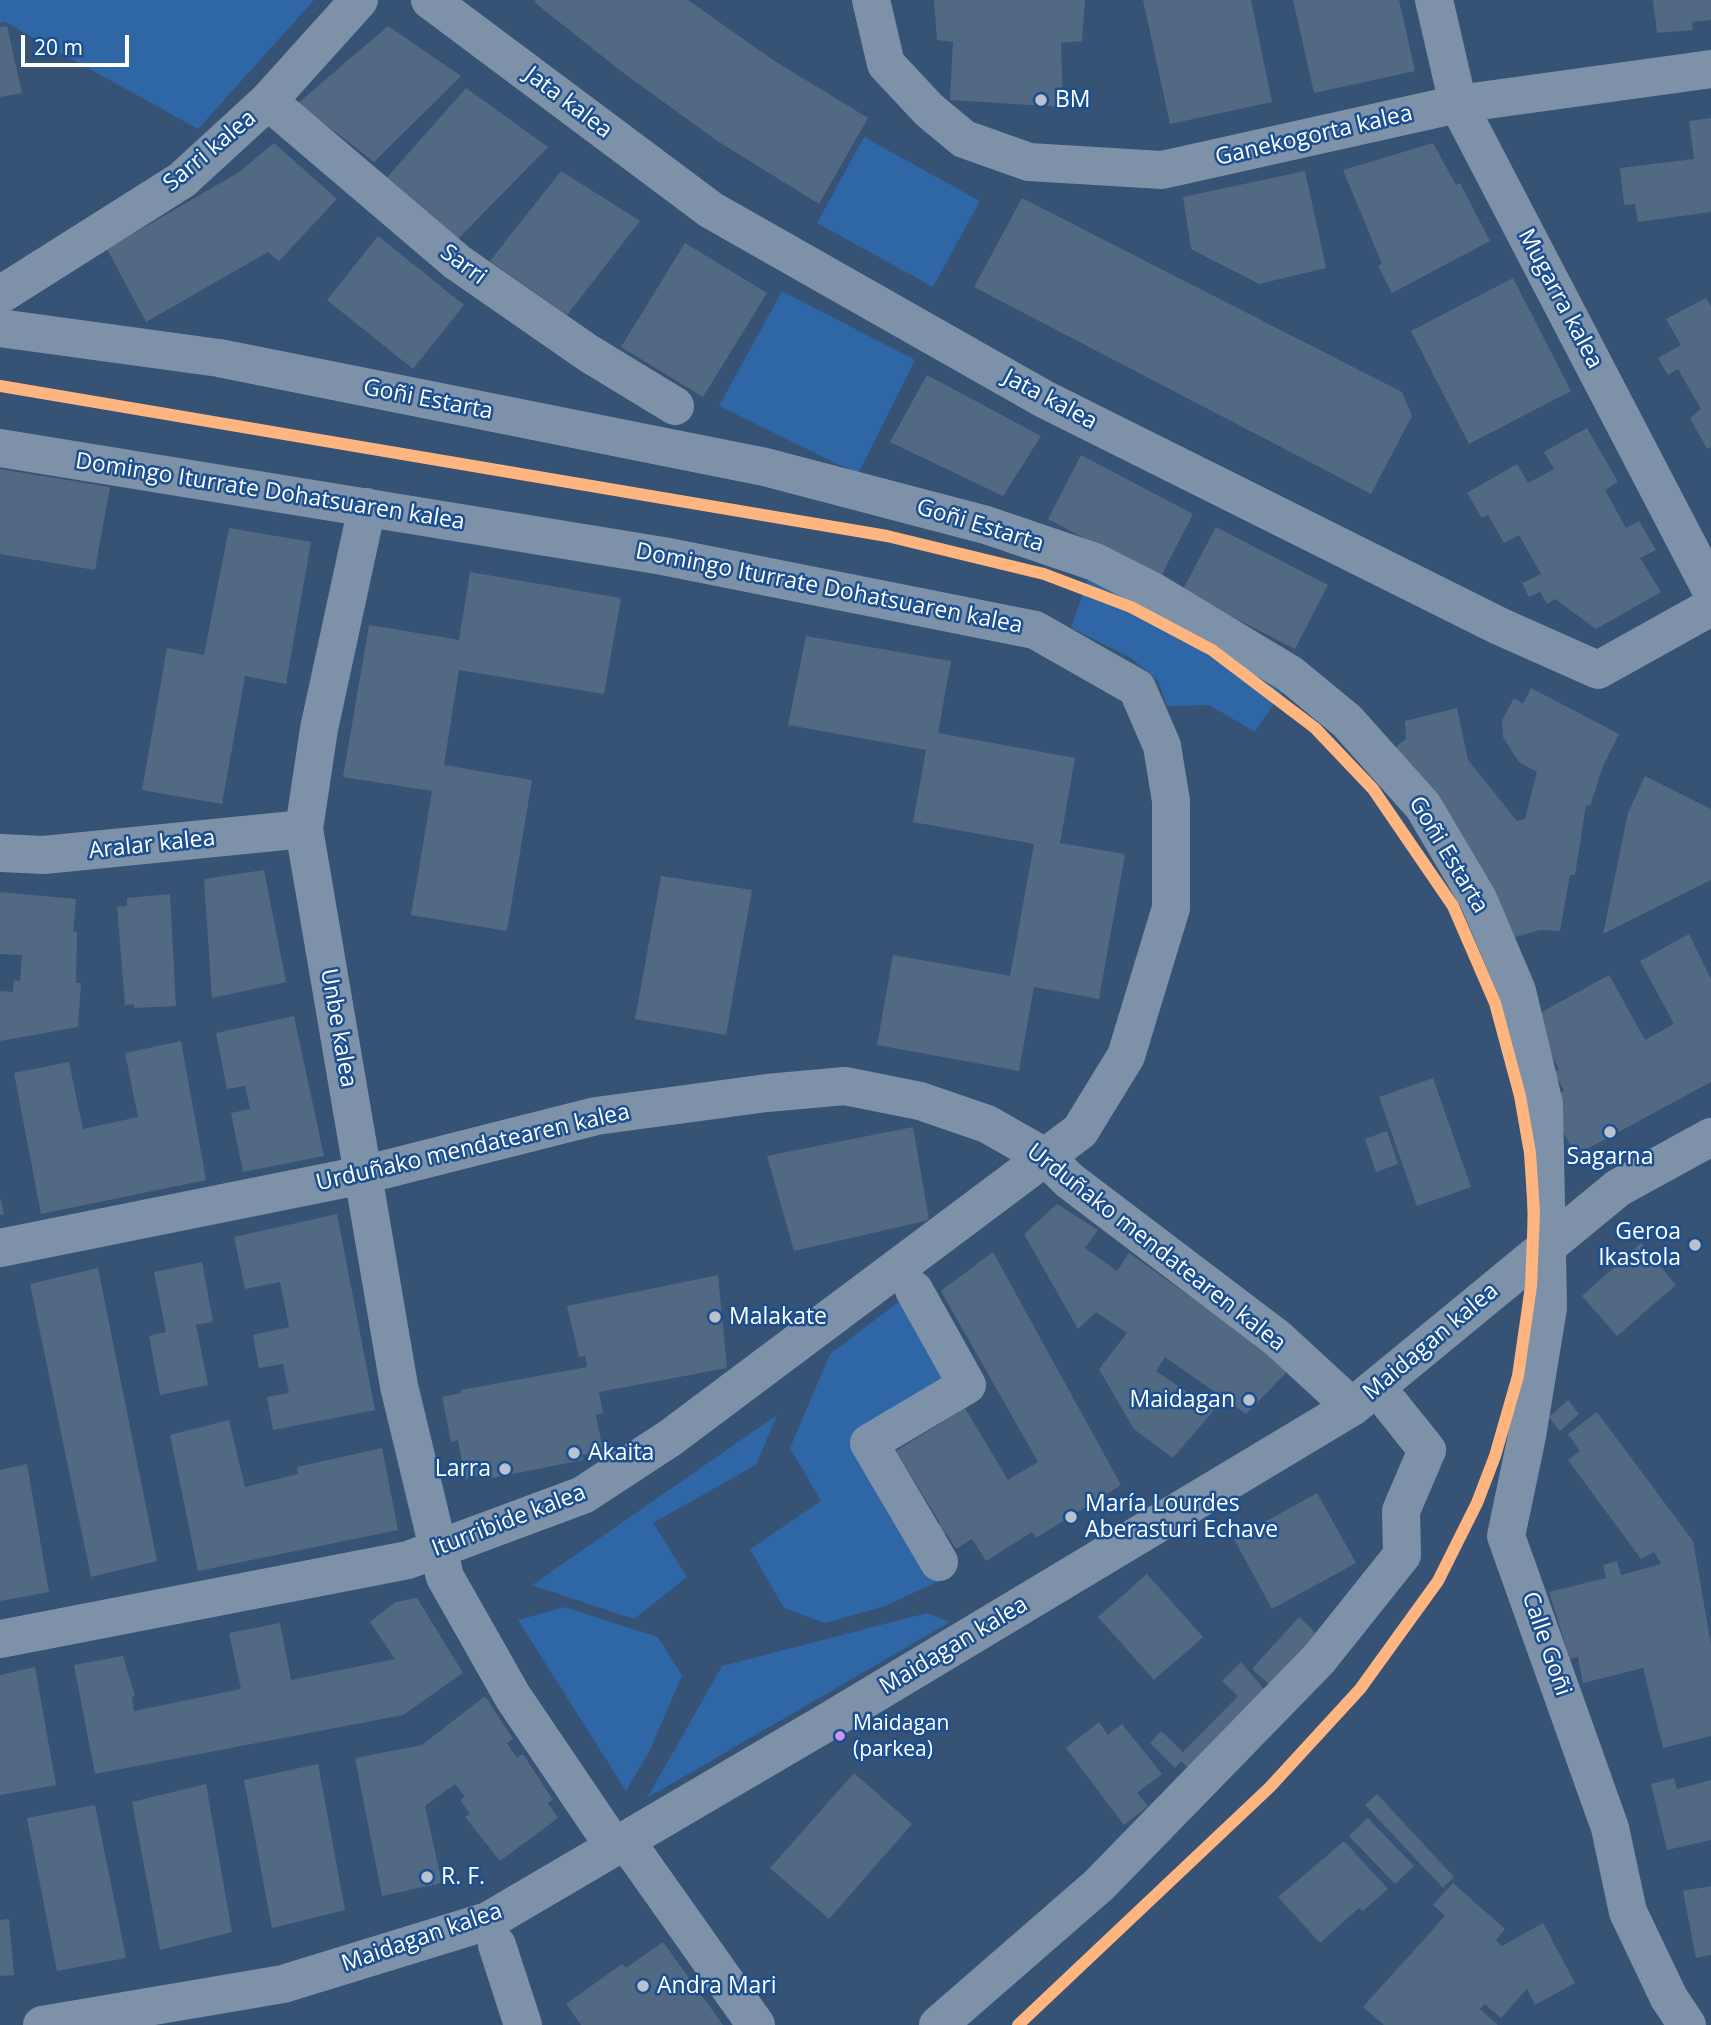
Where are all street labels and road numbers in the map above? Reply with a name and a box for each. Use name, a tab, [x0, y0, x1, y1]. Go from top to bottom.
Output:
street label: Jata kalea	[519, 61, 617, 145]
street label: Ganekogorta kalea	[1213, 100, 1415, 172]
street label: Sarri kalea	[158, 104, 262, 198]
street label: Mugarra kalea	[1512, 225, 1608, 373]
street label: Sarri	[435, 239, 491, 291]
street label: Jata kalea	[998, 364, 1102, 436]
street label: Goñi Estarta	[361, 374, 495, 426]
street label: Domingo Iturrate Dohatsuaren kalea	[73, 448, 467, 536]
street label: Goñi Estarta	[913, 494, 1047, 558]
street label: Domingo Iturrate Dohatsuaren kalea	[633, 538, 1025, 640]
street label: Goñi Estarta	[1402, 792, 1494, 918]
street label: Aralar kalea	[87, 825, 217, 865]
street label: Unbe kalea	[314, 966, 362, 1090]
street label: Urduñako mendatearen kalea	[314, 1098, 632, 1198]
street label: Urduñako mendatearen kalea	[1021, 1138, 1291, 1358]
street label: Maidagan kalea	[1358, 1277, 1504, 1407]
street label: Iturribide kalea	[428, 1479, 590, 1563]
street label: Calle Goñi	[1515, 1588, 1577, 1700]
street label: Maidagan kalea	[875, 1591, 1033, 1701]
street label: Maidagan kalea	[338, 1898, 506, 1978]

